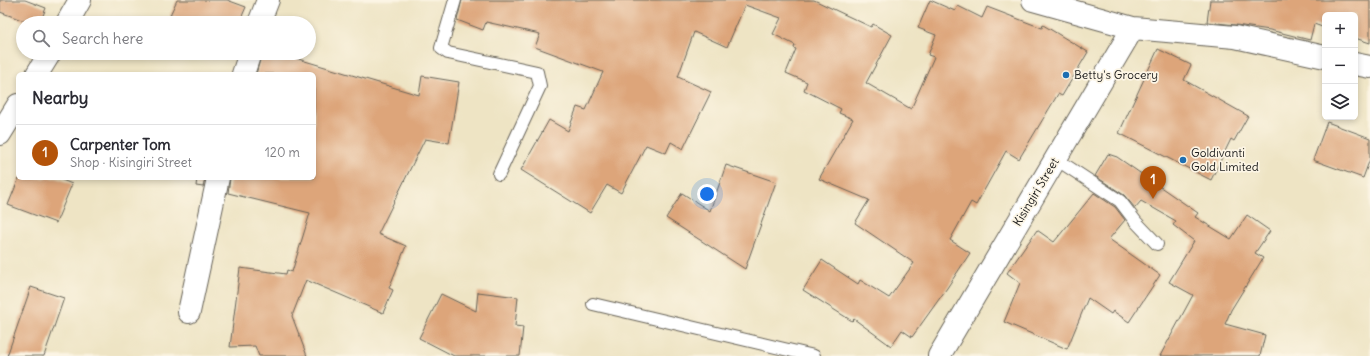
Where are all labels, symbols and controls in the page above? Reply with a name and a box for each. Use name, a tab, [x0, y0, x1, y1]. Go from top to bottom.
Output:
map controls	[1322, 12, 1358, 120]
button: +	[1322, 12, 1358, 48]
search box	[16, 16, 316, 60]
icon: search	[30, 27, 52, 49]
text: Search here	[62, 29, 143, 48]
button: −	[1322, 48, 1358, 84]
place label: Betty's Grocery	[1074, 67, 1158, 82]
marker: Betty's Grocery	[1061, 70, 1071, 80]
button: layers	[1322, 84, 1358, 120]
text: Nearby	[32, 87, 88, 109]
text: Carpenter Tom	[70, 135, 171, 154]
text: 1	[42, 144, 48, 161]
text: 120 m	[265, 144, 300, 161]
place label: Goldivanti Gold Limited	[1191, 145, 1259, 174]
text: Shop · Kisingiri Street	[70, 154, 192, 171]
street label: Kisingiri Street	[1009, 155, 1062, 229]
marker: Goldivanti Gold Limited	[1178, 155, 1188, 165]
pin: 1	[1140, 166, 1166, 199]
your location	[697, 184, 717, 204]

